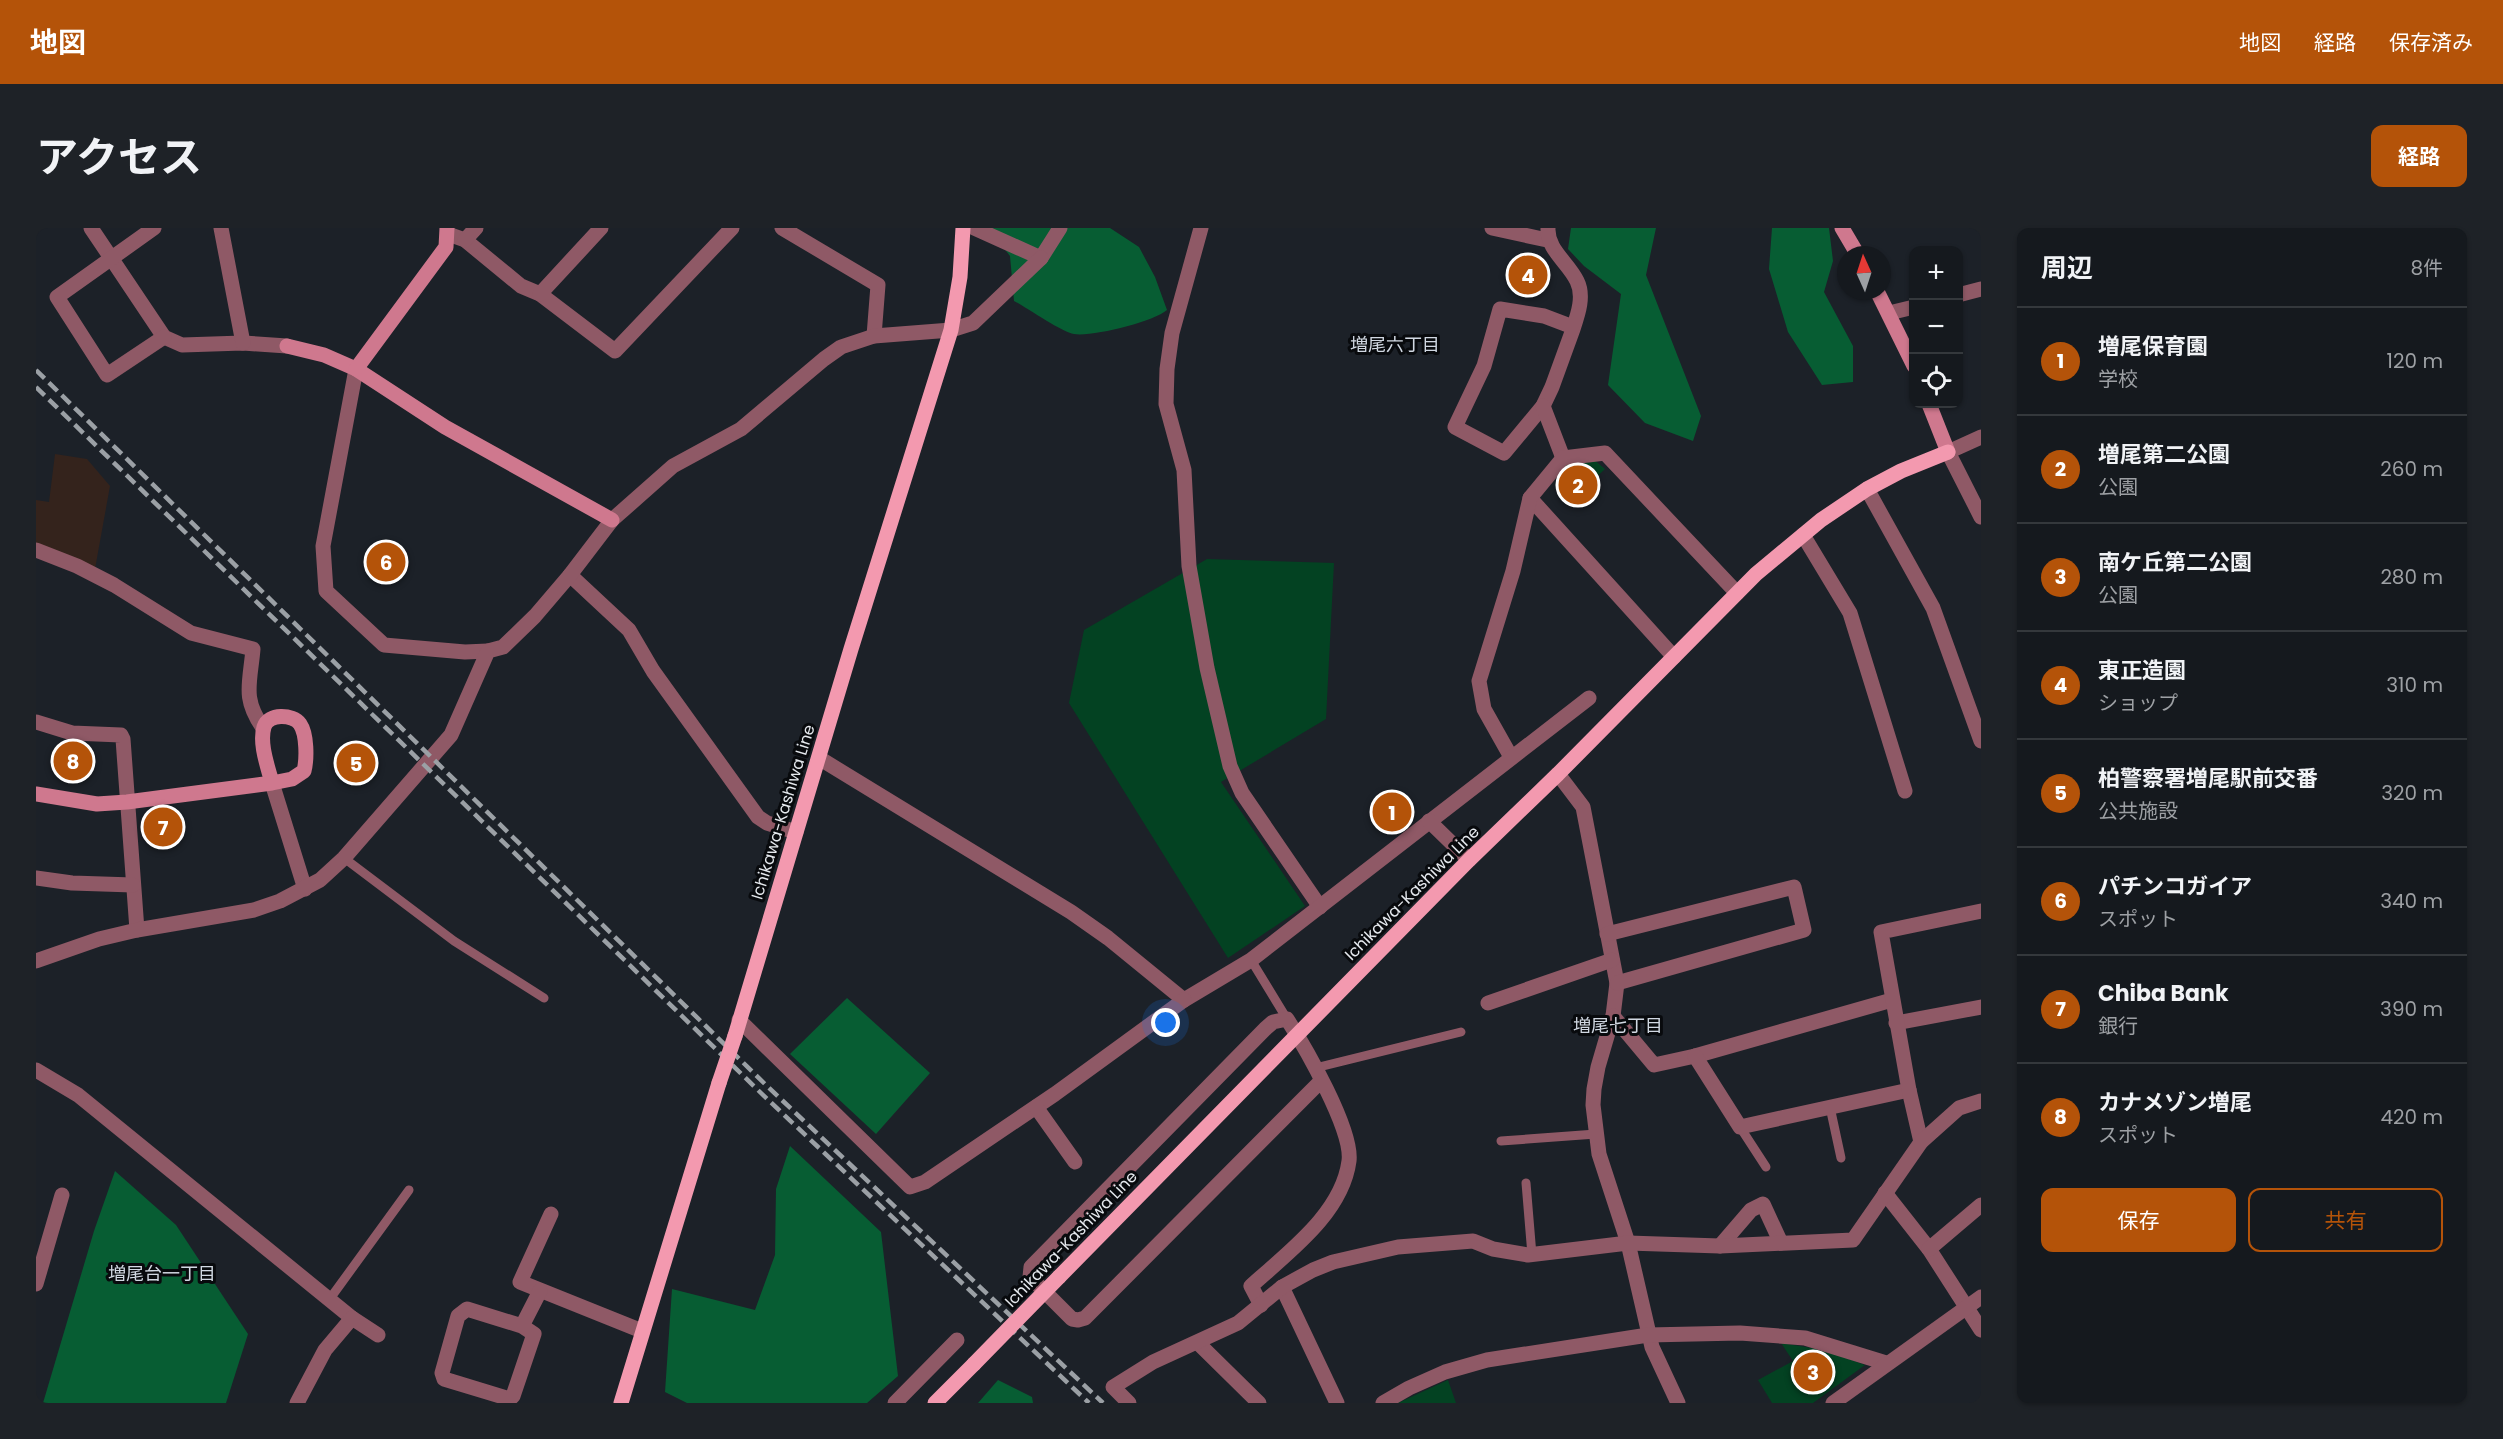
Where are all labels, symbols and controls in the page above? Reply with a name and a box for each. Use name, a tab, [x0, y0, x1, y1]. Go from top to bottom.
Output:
text: 地図	[30, 23, 86, 62]
text: 地図	[2239, 28, 2281, 57]
text: 経路	[2314, 28, 2356, 57]
text: 保存済み	[2389, 28, 2473, 57]
button: 経路	[2371, 125, 2467, 187]
text: アクセス	[36, 128, 202, 187]
north arrow	[1837, 246, 1891, 300]
map controls	[1909, 246, 1963, 408]
button: +	[1909, 246, 1963, 300]
text: 周辺	[2041, 250, 2093, 286]
pin: 4	[1508, 252, 1548, 298]
text: 8件	[2410, 254, 2443, 282]
button: −	[1909, 300, 1963, 354]
text: 増尾保育園	[2098, 331, 2208, 362]
district label: 増尾六丁目	[1350, 332, 1440, 357]
text: 1	[2057, 347, 2064, 375]
text: 120 m	[2387, 347, 2443, 375]
button: locate	[1909, 354, 1963, 408]
text: 学校	[2098, 365, 2138, 393]
text: 増尾第二公園	[2098, 439, 2230, 470]
text: 2	[2055, 455, 2066, 483]
text: 260 m	[2380, 455, 2443, 483]
pin: 2	[1558, 462, 1598, 508]
text: 公園	[2098, 473, 2138, 501]
pin: 6	[366, 540, 406, 584]
text: 南ケ丘第二公園	[2098, 547, 2252, 578]
text: 3	[2054, 563, 2067, 591]
text: 280 m	[2380, 563, 2443, 591]
text: 公園	[2098, 581, 2138, 609]
text: 東正造園	[2098, 655, 2186, 686]
text: 4	[2054, 671, 2067, 699]
text: 310 m	[2386, 671, 2443, 699]
text: ショップ	[2098, 689, 2178, 717]
street label: Ichikawa-Kashiwa Line	[745, 722, 821, 902]
pin: 8	[54, 738, 93, 784]
pin: 5	[336, 740, 376, 786]
text: 柏警察署増尾駅前交番	[2098, 763, 2318, 794]
text: 5	[2054, 779, 2067, 807]
text: 320 m	[2381, 779, 2443, 807]
pin: 1	[1372, 790, 1412, 834]
text: 公共施設	[2098, 797, 2178, 825]
pin: 7	[144, 804, 182, 850]
street label: Ichikawa-Kashiwa Line	[1340, 821, 1484, 965]
text: パチンコガイア	[2098, 871, 2252, 902]
text: 6	[2054, 887, 2067, 915]
text: 340 m	[2380, 887, 2443, 915]
text: スポット	[2098, 905, 2178, 933]
text: Chiba Bank	[2098, 978, 2228, 1009]
text: 7	[2055, 995, 2066, 1023]
text: 390 m	[2380, 995, 2443, 1023]
your location	[1151, 1008, 1180, 1037]
text: 銀行	[2098, 1012, 2138, 1040]
district label: 増尾七丁目	[1573, 1013, 1663, 1038]
text: カナメゾン増尾	[2098, 1087, 2252, 1118]
text: 8	[2054, 1103, 2067, 1131]
text: 420 m	[2380, 1103, 2443, 1131]
text: スポット	[2098, 1121, 2178, 1149]
street label: Ichikawa-Kashiwa Line	[1000, 1166, 1142, 1312]
button: 保存	[2041, 1188, 2236, 1252]
button: 共有	[2248, 1188, 2443, 1252]
district label: 増尾台一丁目	[108, 1261, 216, 1286]
pin: 3	[1794, 1350, 1832, 1394]

